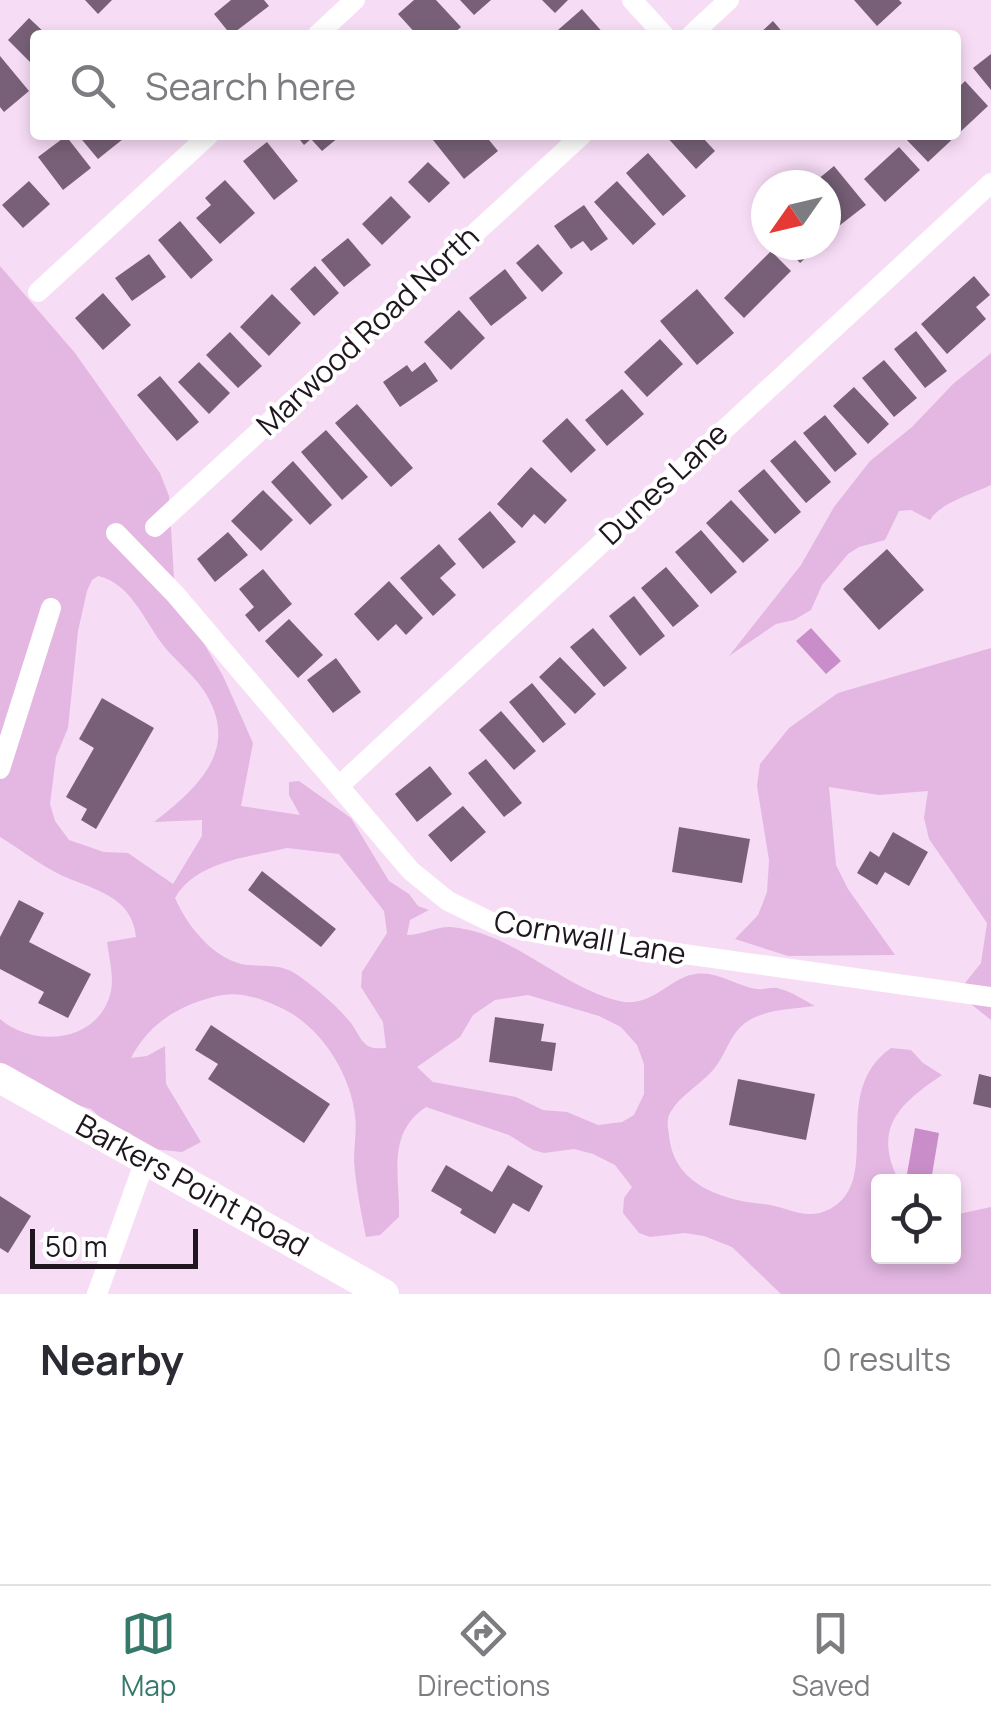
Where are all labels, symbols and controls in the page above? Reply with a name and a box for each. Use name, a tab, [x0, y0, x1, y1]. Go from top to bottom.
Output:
search box	[30, 30, 961, 140]
icon: search	[65, 58, 120, 113]
text: Search here	[145, 59, 356, 111]
north arrow	[751, 170, 841, 260]
street label: Marwood Road North	[247, 216, 487, 444]
street label: Dunes Lane	[590, 413, 736, 553]
street label: Cornwall Lane	[491, 899, 689, 974]
street label: Barkers Point Road	[69, 1104, 316, 1266]
map controls	[871, 1174, 961, 1264]
button: locate	[871, 1174, 961, 1264]
scale bar	[30, 1224, 198, 1268]
text: 50 m	[45, 1227, 108, 1265]
text: Nearby	[40, 1330, 184, 1388]
text: 0 results	[822, 1337, 951, 1381]
tab: Map	[121, 1606, 176, 1704]
tab: Directions	[418, 1606, 550, 1704]
tab: Saved	[791, 1606, 870, 1704]

